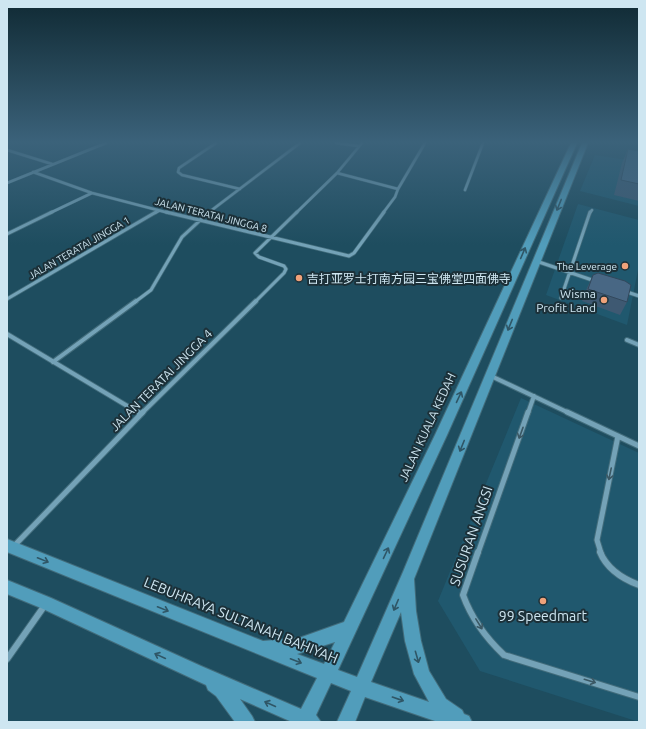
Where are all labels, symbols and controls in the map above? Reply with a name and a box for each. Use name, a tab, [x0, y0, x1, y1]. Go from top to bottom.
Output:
street label: JALAN TERATAI JINGGA 8	[154, 196, 268, 234]
one-way arrow	[555, 198, 562, 210]
street label: JALAN TERATAI JINGGA 1	[26, 214, 132, 282]
one-way arrow	[519, 247, 527, 259]
place label: The Leverage	[557, 261, 617, 272]
marker: The Leverage	[620, 261, 630, 271]
place label: 吉打亚罗士打南方园三宝佛堂四面佛寺	[307, 272, 511, 285]
marker: 吉打亚罗士打南方园三宝佛堂四面佛寺	[294, 273, 304, 283]
place label: Wisma Profit Land	[536, 287, 596, 314]
marker: Wisma Profit Land	[599, 295, 609, 305]
one-way arrow	[506, 319, 514, 331]
street label: JALAN TERATAI JINGGA 4	[108, 326, 215, 433]
street label: JALAN KUALA KEDAH	[396, 371, 458, 483]
one-way arrow	[456, 392, 463, 404]
one-way arrow	[517, 426, 524, 439]
one-way arrow	[457, 439, 465, 451]
one-way arrow	[606, 467, 614, 480]
street label: SUSURAN ANGSI	[446, 484, 496, 588]
one-way arrow	[383, 548, 390, 560]
one-way arrow	[37, 556, 49, 564]
street label: LEBUHRAYA SULTANAH BAHIYAH	[142, 574, 340, 666]
marker: 99 Speedmart	[538, 596, 548, 606]
one-way arrow	[392, 598, 399, 610]
one-way arrow	[157, 606, 169, 613]
place label: 99 Speedmart	[499, 608, 588, 624]
one-way arrow	[475, 618, 483, 629]
one-way arrow	[414, 650, 421, 663]
one-way arrow	[154, 651, 166, 659]
one-way arrow	[290, 658, 302, 666]
one-way arrow	[583, 678, 596, 685]
one-way arrow	[392, 696, 404, 704]
one-way arrow	[264, 700, 276, 707]

